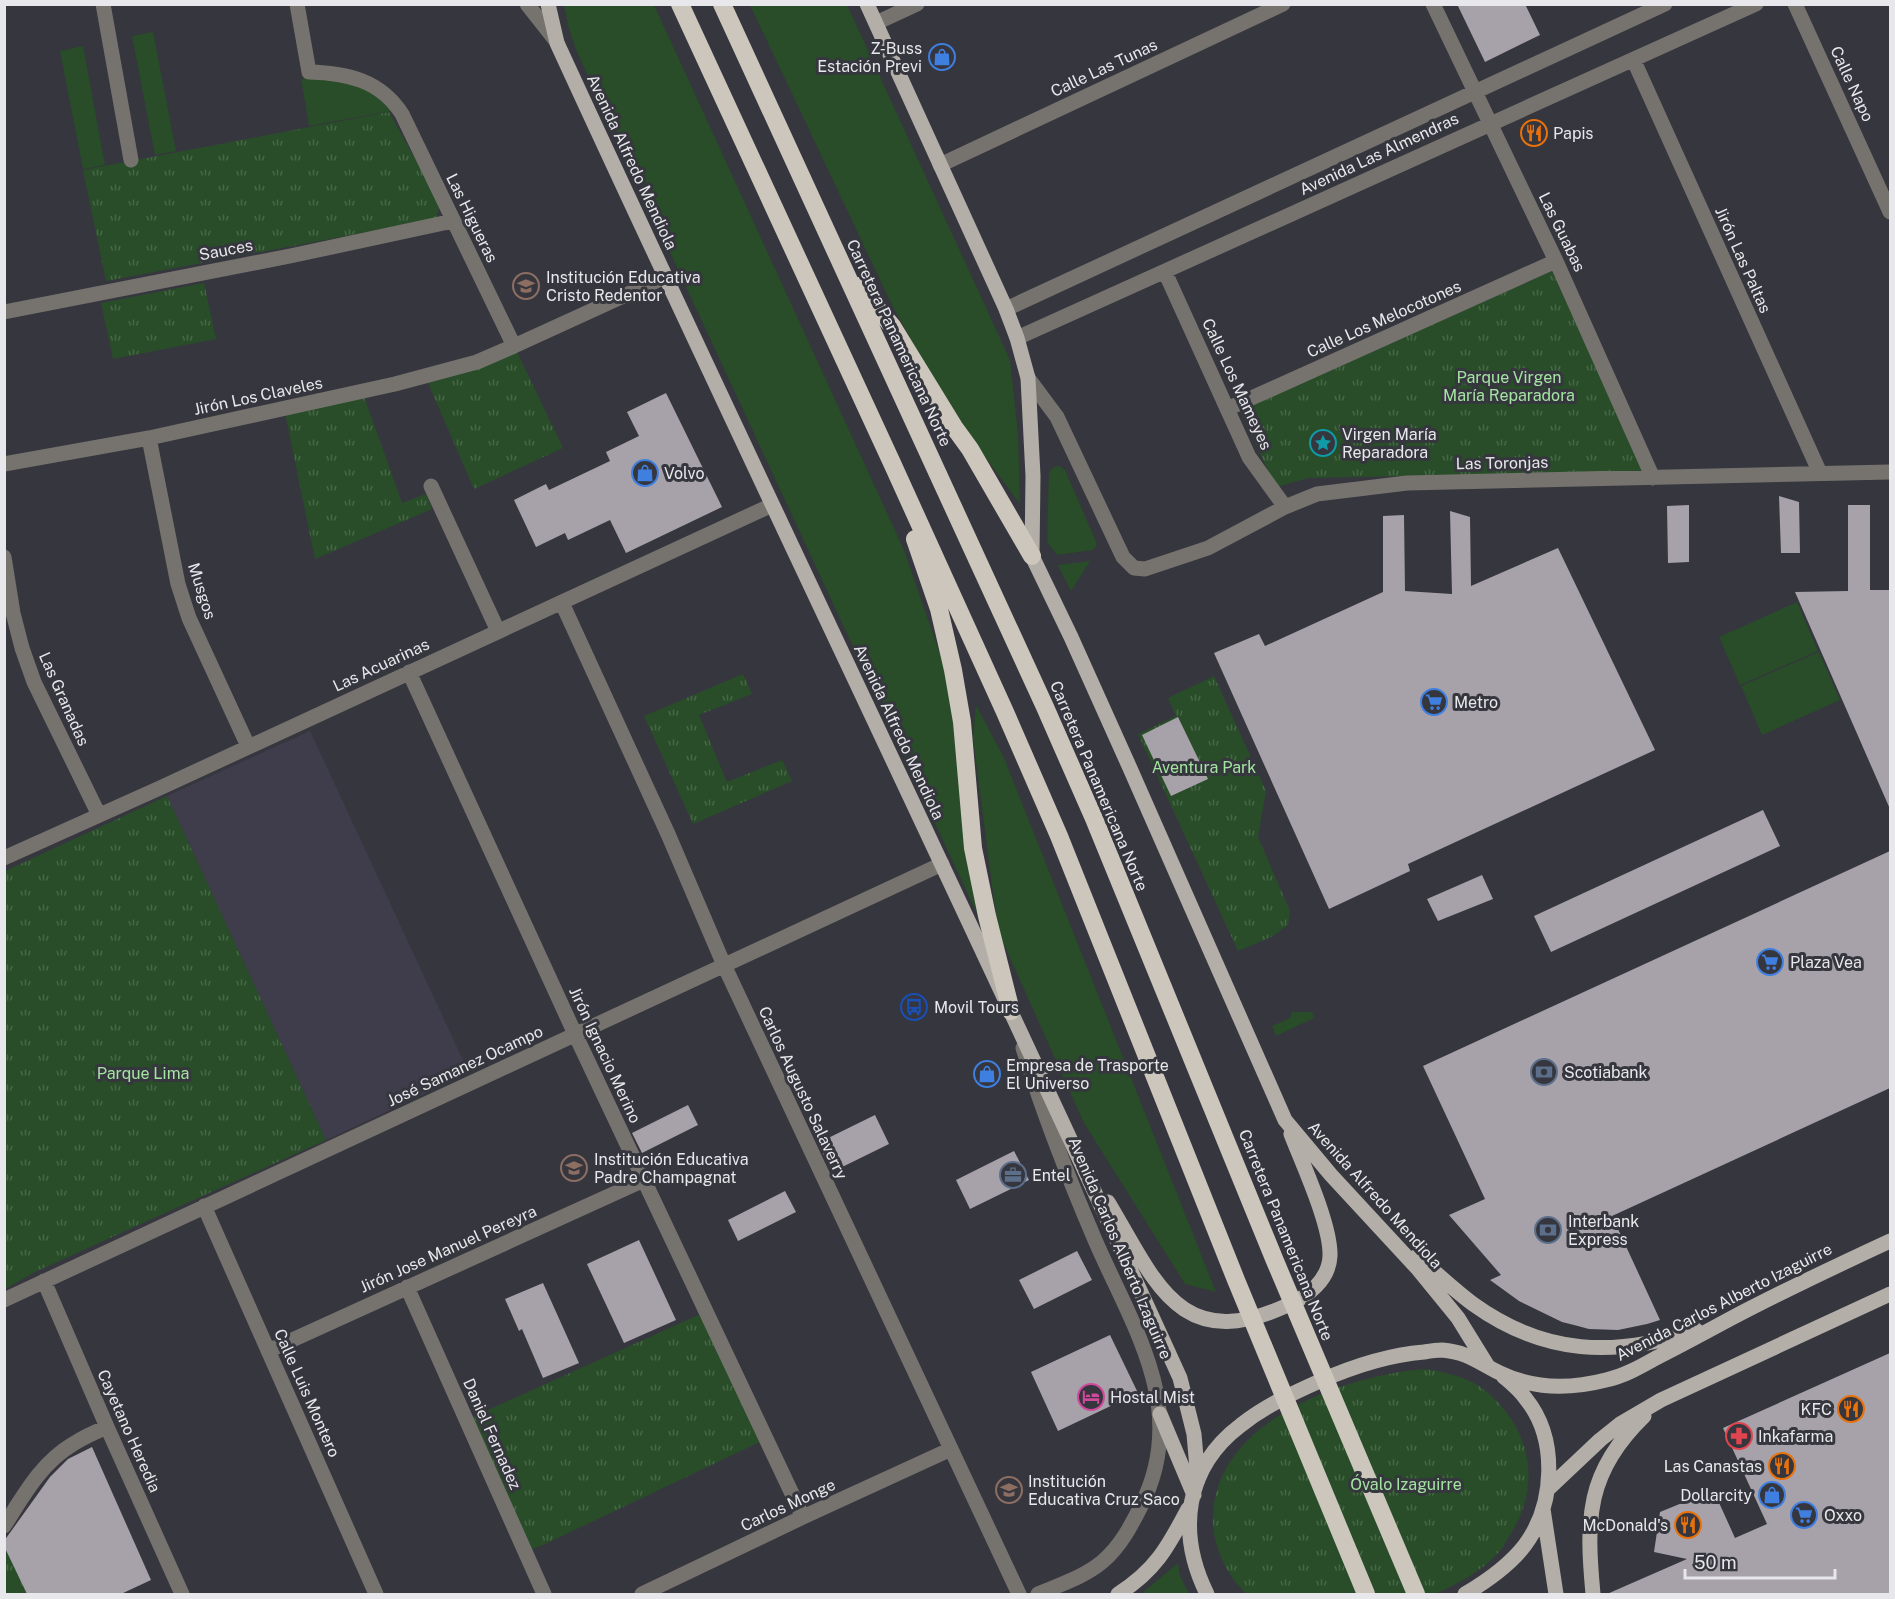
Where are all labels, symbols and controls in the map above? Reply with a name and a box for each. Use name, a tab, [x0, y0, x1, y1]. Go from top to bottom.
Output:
street label: Calle Las Tunas	[1048, 35, 1160, 101]
place label: Z-Buss Estación Previ	[817, 39, 922, 76]
shop icon: Z-Buss Estación Previ	[927, 42, 957, 72]
street label: Calle Napo	[1826, 43, 1878, 125]
street label: Avenida Alfredo Mendiola	[583, 71, 681, 253]
street label: Avenida Las Almendras	[1296, 109, 1462, 199]
restaurant icon: Papis	[1519, 118, 1549, 148]
place label: Papis	[1553, 124, 1593, 143]
street label: Las Higueras	[442, 170, 502, 266]
street label: Las Guabas	[1535, 189, 1589, 275]
street label: Jirón Las Paltas	[1711, 204, 1775, 316]
street label: Sauces	[197, 235, 255, 265]
street label: Carretera Panamericana Norte	[843, 237, 955, 449]
place label: Institución Educativa Cristo Redentor	[546, 268, 701, 305]
school or university icon: Institución Educativa Cristo Redentor	[511, 271, 541, 301]
street label: Calle Los Melocotones	[1304, 276, 1464, 362]
street label: Calle Los Mameyes	[1198, 315, 1276, 453]
park label: Parque Virgen María Reparadora	[1443, 368, 1575, 405]
street label: Jirón Los Claveles	[192, 373, 324, 419]
place label: Virgen María Reparadora	[1342, 425, 1437, 462]
place icon: Virgen María Reparadora	[1308, 428, 1338, 458]
street label: Las Toronjas	[1456, 453, 1548, 473]
shop icon: Volvo	[630, 458, 660, 488]
place label: Volvo	[664, 464, 705, 483]
street label: Musgos	[184, 560, 220, 622]
street label: Las Acuarinas	[330, 634, 432, 696]
street label: Avenida Alfredo Mendiola	[850, 641, 948, 823]
street label: Las Granadas	[35, 649, 93, 749]
street label: Carretera Panamericana Norte	[1046, 678, 1152, 894]
supermarket icon: Metro	[1419, 687, 1449, 717]
place label: Metro	[1454, 693, 1498, 712]
park label: Aventura Park	[1152, 758, 1256, 777]
supermarket icon: Plaza Vea	[1755, 947, 1785, 977]
place label: Plaza Vea	[1790, 953, 1862, 972]
street label: Jirón Ignacio Merino	[565, 984, 645, 1126]
bus stop icon: Movil Tours	[899, 992, 929, 1022]
place label: Movil Tours	[934, 998, 1019, 1017]
street label: Carlos Augusto Salaverry	[755, 1003, 852, 1183]
street label: José Samanez Ocampo	[384, 1022, 546, 1110]
place label: Empresa de Trasporte El Universo	[1006, 1056, 1169, 1093]
bank icon: Scotiabank	[1529, 1057, 1559, 1087]
shop icon: Empresa de Trasporte El Universo	[972, 1059, 1002, 1089]
place label: Scotiabank	[1564, 1063, 1648, 1082]
park label: Parque Lima	[97, 1064, 189, 1083]
street label: Avenida Alfredo Mendiola	[1304, 1118, 1446, 1272]
street label: Carretera Panamericana Norte	[1235, 1127, 1337, 1343]
street label: Avenida Carlos Alberto Izaguirre	[1064, 1134, 1176, 1362]
place label: Institución Educativa Padre Champagnat	[594, 1150, 749, 1187]
school or university icon: Institución Educativa Padre Champagnat	[559, 1153, 589, 1183]
office icon: Entel	[998, 1160, 1028, 1190]
place label: Entel	[1032, 1166, 1071, 1185]
street label: Jirón Jose Manuel Pereyra	[357, 1201, 539, 1297]
place label: Interbank Express	[1568, 1212, 1639, 1249]
bank icon: Interbank Express	[1533, 1215, 1563, 1245]
street label: Avenida Carlos Alberto Izaguirre	[1613, 1239, 1835, 1365]
street label: Calle Luis Montero	[270, 1326, 344, 1460]
street label: Cayetano Heredia	[93, 1367, 165, 1495]
street label: Daniel Fernadez	[459, 1375, 525, 1493]
hotel icon: Hostal Mist	[1076, 1382, 1106, 1412]
place label: Hostal Mist	[1110, 1388, 1195, 1407]
restaurant icon: KFC	[1836, 1394, 1866, 1424]
place label: KFC	[1801, 1400, 1832, 1419]
pharmacy icon: Inkafarma	[1724, 1421, 1754, 1451]
place label: Inkafarma	[1758, 1427, 1833, 1446]
restaurant icon: Las Canastas	[1767, 1451, 1797, 1481]
place label: Las Canastas	[1664, 1457, 1762, 1476]
place label: Institución Educativa Cruz Saco	[1028, 1472, 1180, 1509]
park label: Óvalo Izaguirre	[1350, 1474, 1462, 1494]
street label: Carlos Monge	[738, 1475, 838, 1535]
school or university icon: Institución Educativa Cruz Saco	[994, 1475, 1024, 1505]
shop icon: Dollarcity	[1757, 1480, 1787, 1510]
place label: Dollarcity	[1680, 1486, 1752, 1505]
supermarket icon: Oxxo	[1789, 1500, 1819, 1530]
place label: Oxxo	[1824, 1506, 1862, 1525]
restaurant icon: McDonald's	[1673, 1510, 1703, 1540]
place label: McDonald's	[1582, 1516, 1668, 1535]
scale bar	[1685, 1542, 1835, 1580]
text: 50 m	[1694, 1552, 1737, 1573]

